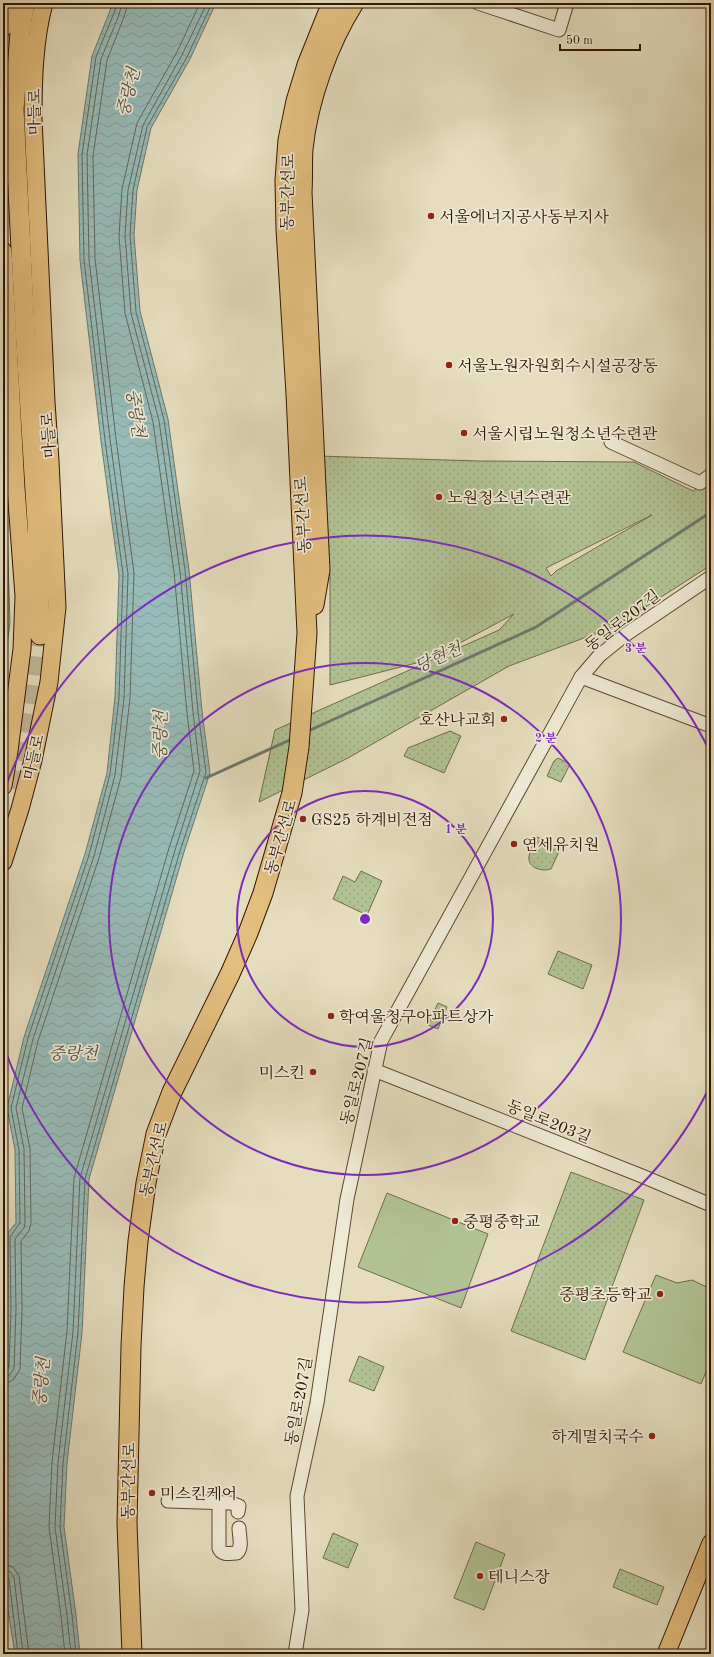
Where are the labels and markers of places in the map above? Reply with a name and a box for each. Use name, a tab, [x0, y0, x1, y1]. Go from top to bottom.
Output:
place label: 서울에너지공사동부지사	[439, 209, 610, 226]
marker: 서울에너지공사동부지사	[426, 211, 436, 221]
place label: 서울노원자원회수시설공장동	[457, 357, 658, 375]
marker: 서울노원자원회수시설공장동	[444, 360, 454, 370]
place label: 서울시립노원청소년수련관	[472, 425, 658, 443]
marker: 서울시립노원청소년수련관	[459, 428, 469, 438]
place label: 노원청소년수련관	[447, 489, 571, 507]
marker: 노원청소년수련관	[434, 492, 444, 502]
place label: 호산나교회	[419, 711, 496, 729]
marker: 호산나교회	[499, 714, 509, 724]
place label: GS25 하계비전점	[311, 811, 433, 829]
marker: GS25 하계비전점	[298, 814, 308, 824]
place label: 연세유치원	[522, 837, 599, 854]
marker: 연세유치원	[509, 839, 519, 849]
centre of rings	[358, 912, 372, 926]
place label: 학여울청구아파트상가	[339, 1009, 494, 1026]
marker: 학여울청구아파트상가	[326, 1011, 336, 1021]
place label: 미스킨	[259, 1065, 305, 1082]
marker: 미스킨	[308, 1067, 318, 1077]
place label: 중평중학교	[463, 1213, 540, 1231]
marker: 중평중학교	[450, 1216, 460, 1226]
place label: 중평초등학교	[559, 1286, 652, 1304]
marker: 중평초등학교	[655, 1289, 665, 1299]
place label: 하계멸치국수	[551, 1428, 644, 1446]
marker: 하계멸치국수	[647, 1431, 657, 1441]
place label: 미스킨케어	[160, 1486, 237, 1503]
marker: 미스킨케어	[147, 1488, 157, 1498]
place label: 테니스장	[488, 1569, 550, 1586]
marker: 테니스장	[475, 1571, 485, 1581]

